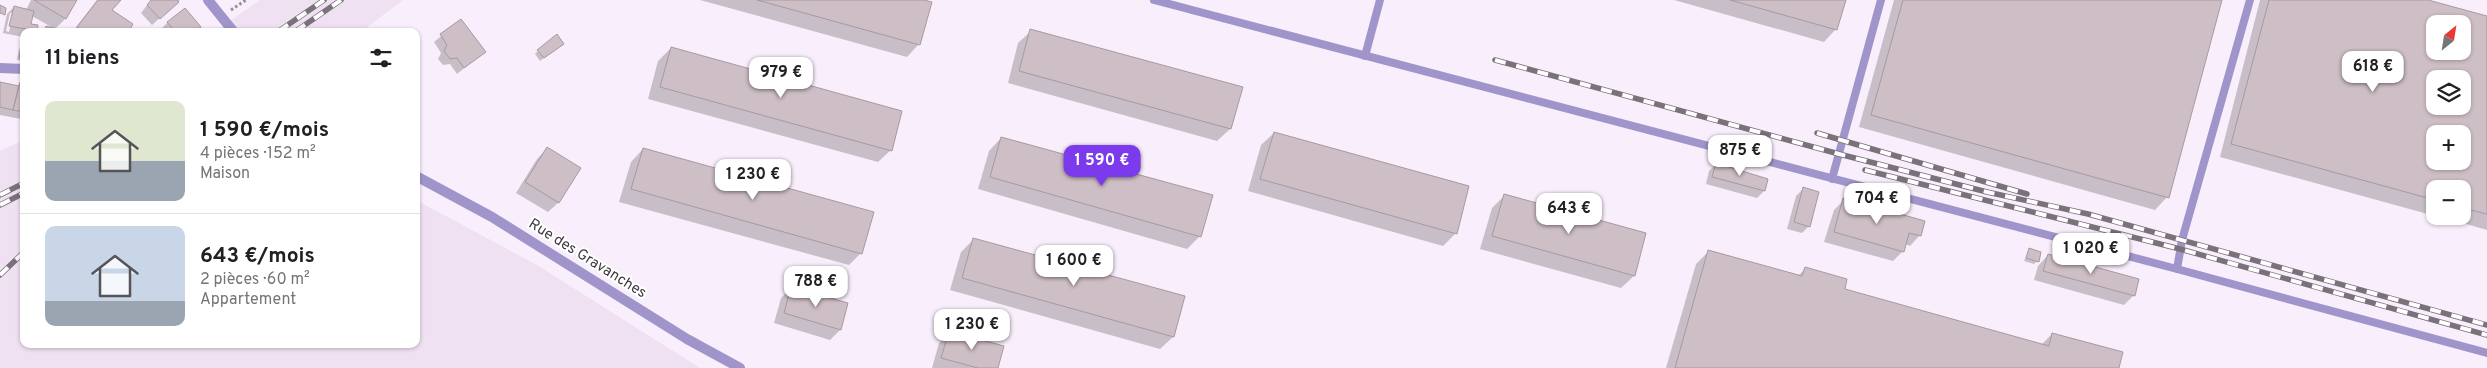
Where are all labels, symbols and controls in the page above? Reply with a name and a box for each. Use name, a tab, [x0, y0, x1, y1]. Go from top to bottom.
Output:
north arrow	[2426, 15, 2471, 60]
map controls	[2426, 15, 2471, 225]
icon: filters	[367, 44, 395, 72]
text: 11 biens	[45, 45, 120, 72]
pin: 618 €	[2338, 51, 2408, 93]
pin: 979 €	[746, 56, 816, 99]
text: 618 €	[2353, 57, 2393, 77]
text: 979 €	[760, 63, 802, 83]
button: layers	[2426, 70, 2471, 115]
text: 1 590 €/mois	[200, 117, 329, 144]
icon: home	[85, 121, 145, 181]
button: +	[2426, 125, 2471, 170]
pin: 875 €	[1705, 134, 1775, 177]
text: 875 €	[1719, 141, 1761, 161]
text: 4 pièces · 152 m²	[200, 144, 316, 164]
pin: 1 590 €	[1056, 144, 1148, 187]
text: 1 590 €	[1075, 151, 1129, 171]
pin: 1 230 €	[707, 158, 799, 201]
text: Maison	[200, 164, 250, 184]
text: 1 230 €	[726, 165, 780, 185]
button: −	[2426, 180, 2471, 225]
pin: 704 €	[1842, 182, 1912, 225]
text: 704 €	[1855, 189, 1899, 209]
pin: 643 €	[1534, 192, 1604, 235]
text: 643 €	[1547, 199, 1591, 219]
street label: Rue des Gravanches	[524, 215, 650, 303]
pin: 1 020 €	[2045, 232, 2137, 275]
text: 1 020 €	[2063, 239, 2119, 259]
text: 643 €/mois	[200, 243, 315, 270]
pin: 1 600 €	[1028, 244, 1120, 287]
icon: home	[85, 246, 145, 306]
text: 1 600 €	[1046, 251, 1102, 271]
pin: 788 €	[781, 266, 851, 308]
text: 2 pièces · 60 m²	[200, 270, 310, 290]
text: 788 €	[795, 272, 837, 292]
text: Appartement	[200, 290, 296, 310]
pin: 1 230 €	[926, 308, 1018, 351]
text: 1 230 €	[945, 315, 999, 335]

